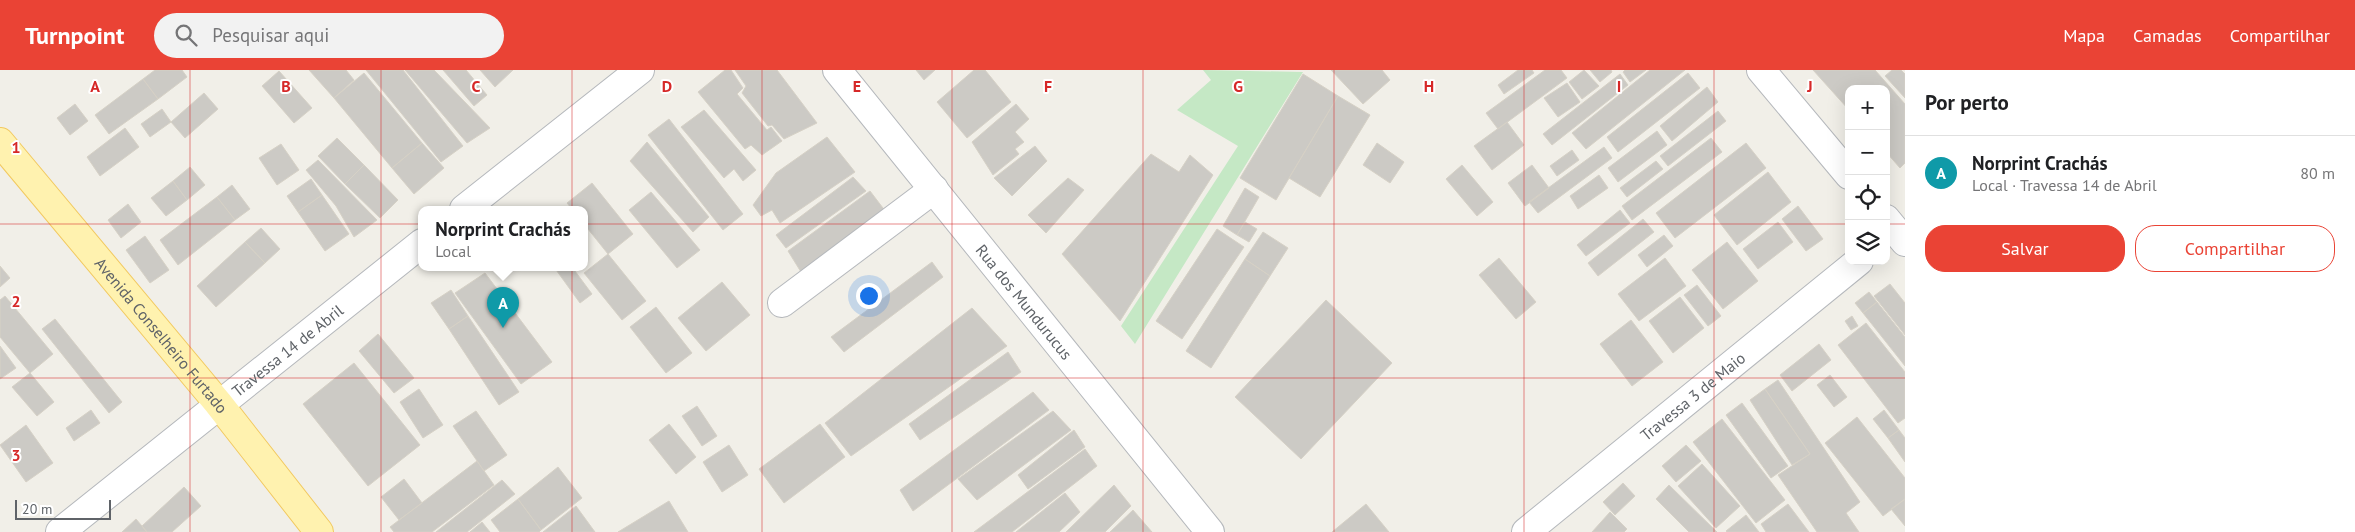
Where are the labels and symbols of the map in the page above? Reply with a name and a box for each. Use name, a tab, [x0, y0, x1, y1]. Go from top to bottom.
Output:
text: A	[90, 76, 100, 96]
text: B	[281, 76, 291, 96]
text: C	[472, 76, 481, 96]
text: D	[662, 76, 672, 96]
text: E	[853, 76, 861, 96]
text: F	[1044, 76, 1052, 96]
text: G	[1233, 76, 1243, 96]
text: H	[1424, 76, 1434, 96]
text: I	[1617, 76, 1621, 96]
text: J	[1806, 76, 1813, 96]
text: 1	[11, 137, 21, 157]
street label: Rua dos Mundurucus	[972, 240, 1077, 364]
street label: Avenida Conselheiro Furtado	[91, 253, 232, 417]
your location	[856, 283, 882, 309]
pin: A	[487, 287, 519, 328]
text: 2	[11, 291, 21, 311]
street label: Travessa 14 de Abril	[228, 300, 347, 401]
street label: Travessa 3 de Maio	[1636, 348, 1749, 445]
text: 3	[11, 445, 21, 465]
scale bar	[15, 497, 111, 520]

